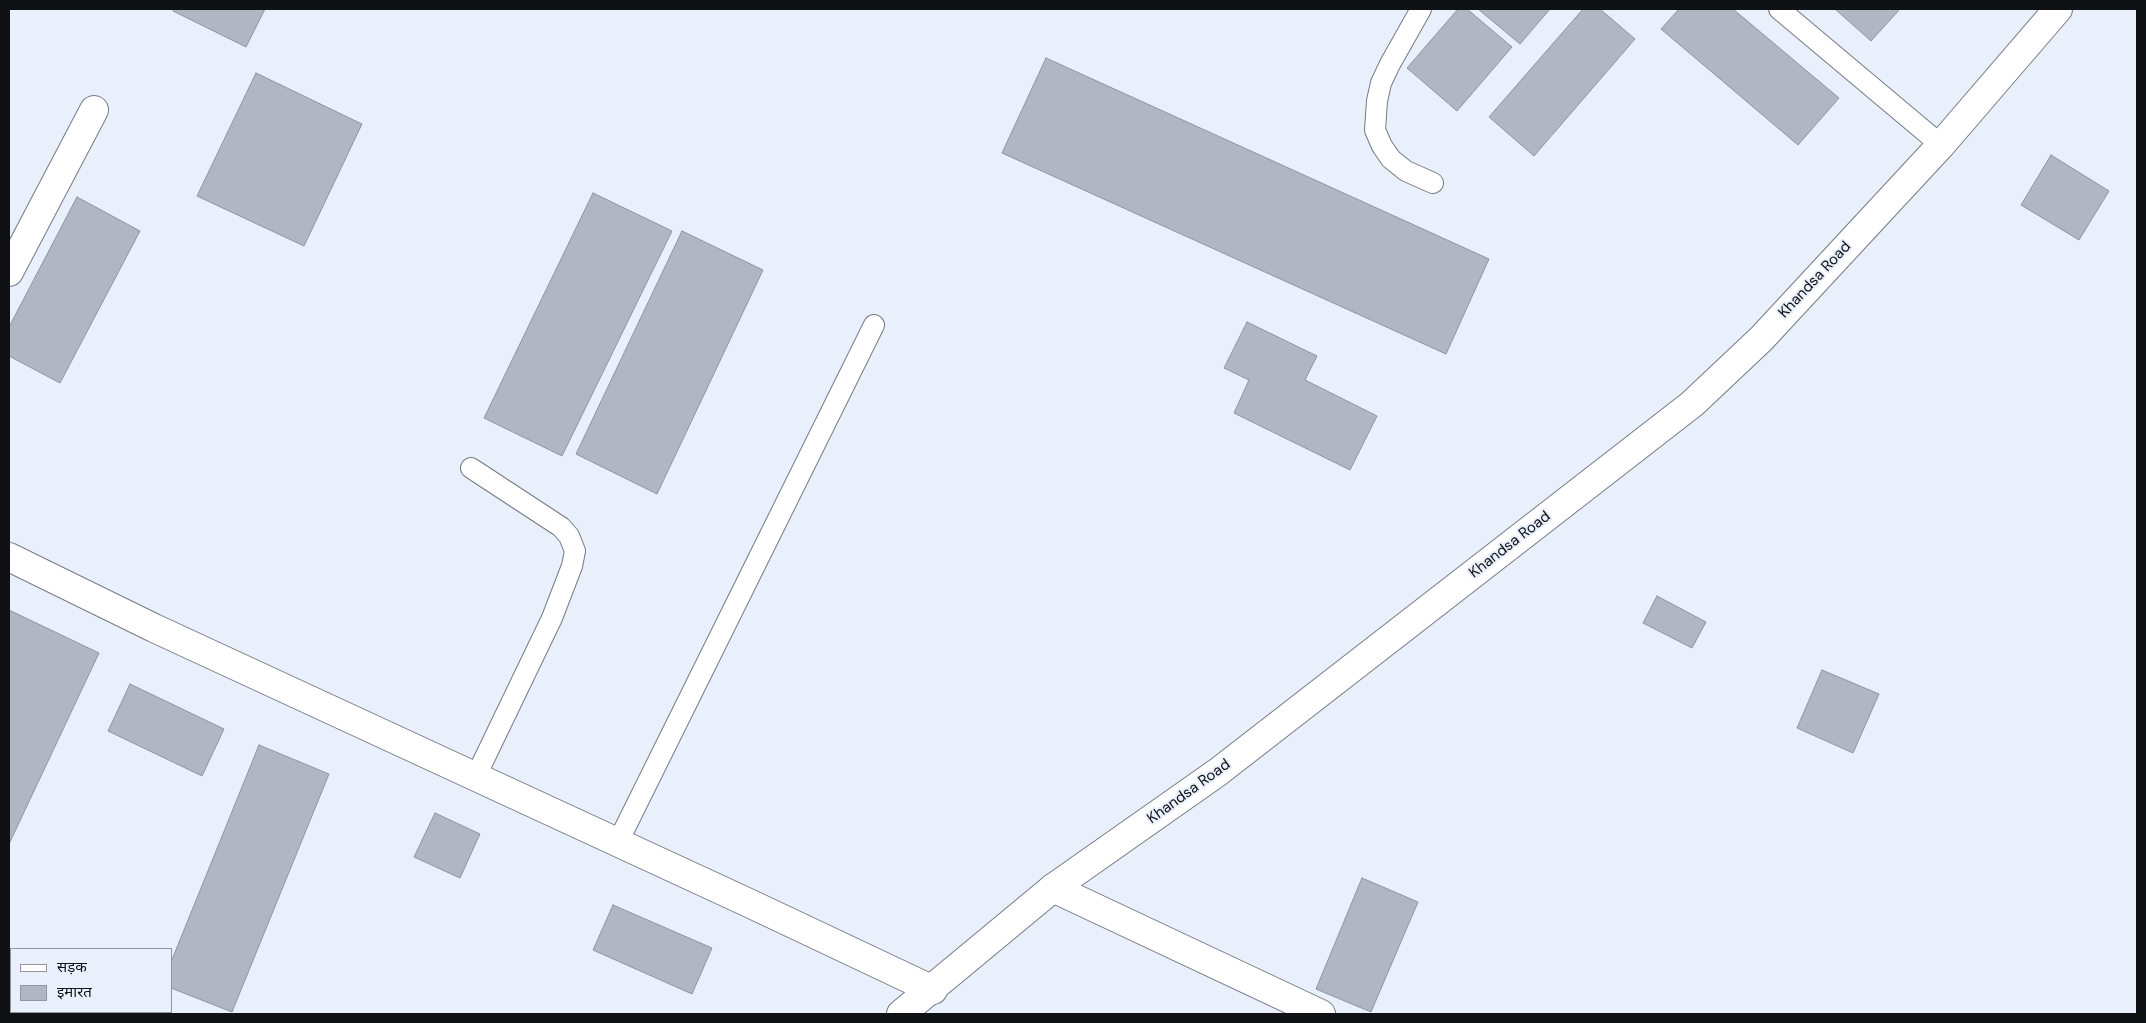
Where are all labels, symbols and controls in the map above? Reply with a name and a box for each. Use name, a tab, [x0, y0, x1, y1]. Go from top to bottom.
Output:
street label: Khandsa Road	[1775, 238, 1855, 322]
street label: Khandsa Road	[1466, 508, 1554, 582]
street label: Khandsa Road	[1144, 756, 1234, 828]
legend	[10, 948, 172, 1013]
text: सड़क	[57, 957, 87, 977]
text: इमारत	[57, 982, 92, 1002]

